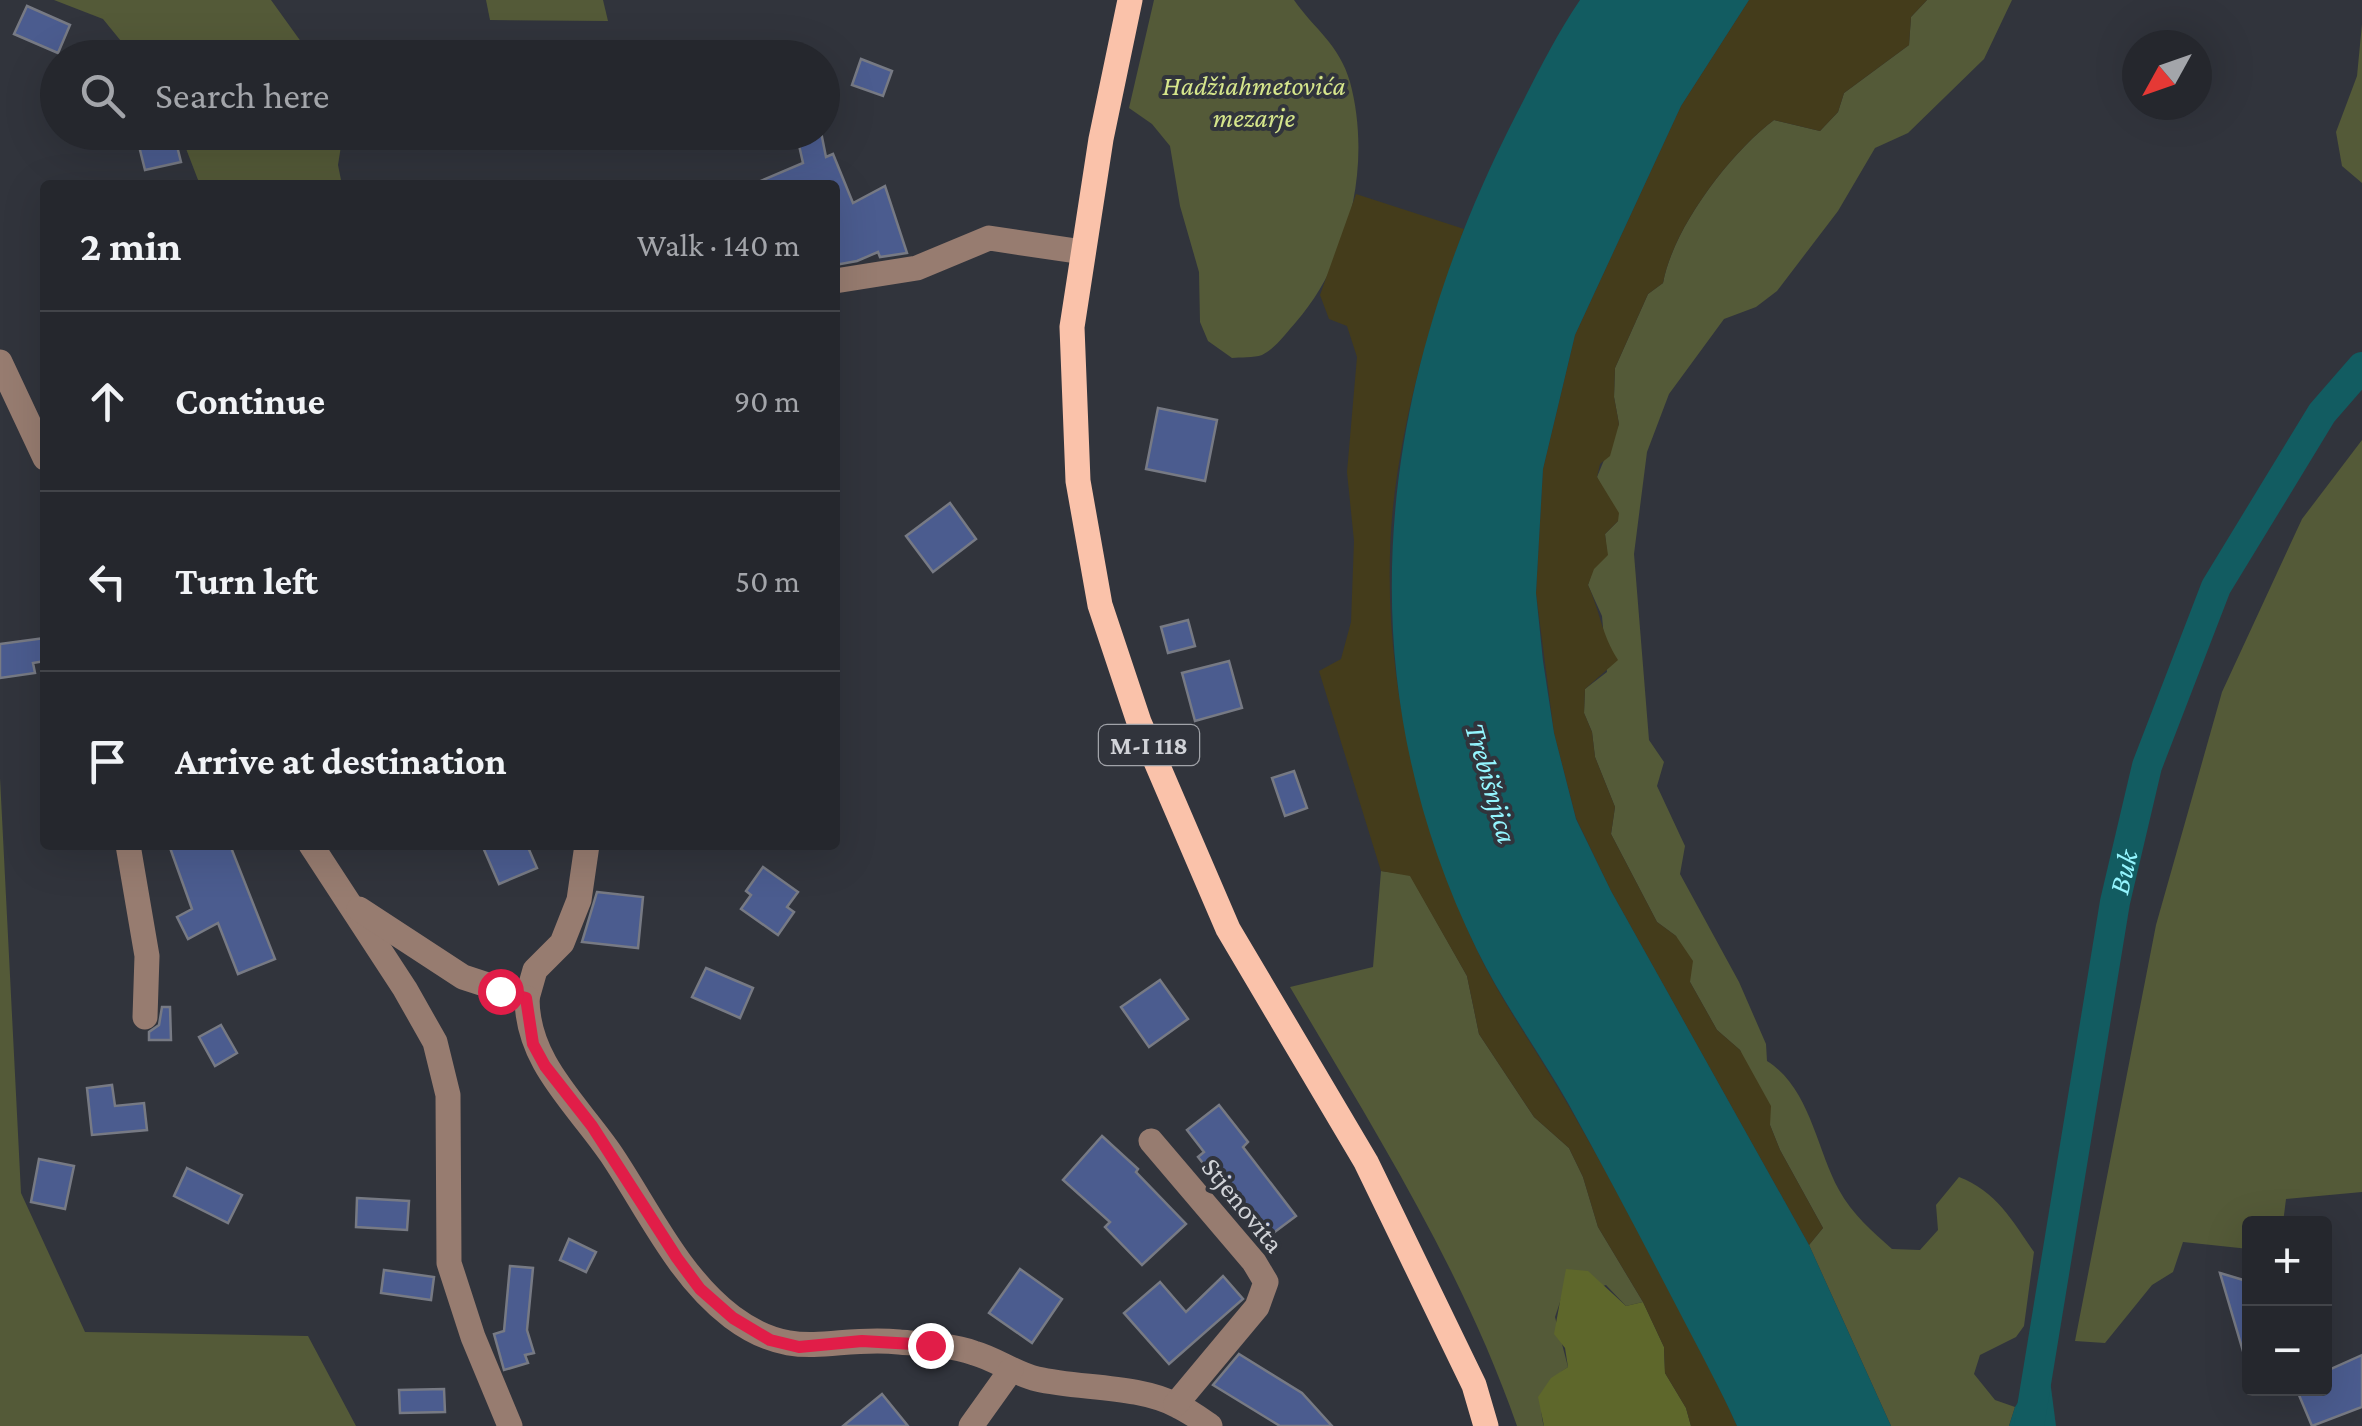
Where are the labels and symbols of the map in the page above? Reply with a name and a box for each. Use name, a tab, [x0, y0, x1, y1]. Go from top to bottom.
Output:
north arrow	[2122, 30, 2212, 120]
park label: Hadžiahmetovića mezarje	[1162, 70, 1346, 134]
water label: Trebišnjica	[1458, 719, 1525, 847]
road number: M-I 118	[1099, 725, 1199, 765]
water label: Buk	[2101, 845, 2144, 897]
route start	[478, 969, 524, 1015]
street label: Stjenovita	[1195, 1151, 1291, 1259]
route end	[908, 1323, 954, 1369]

